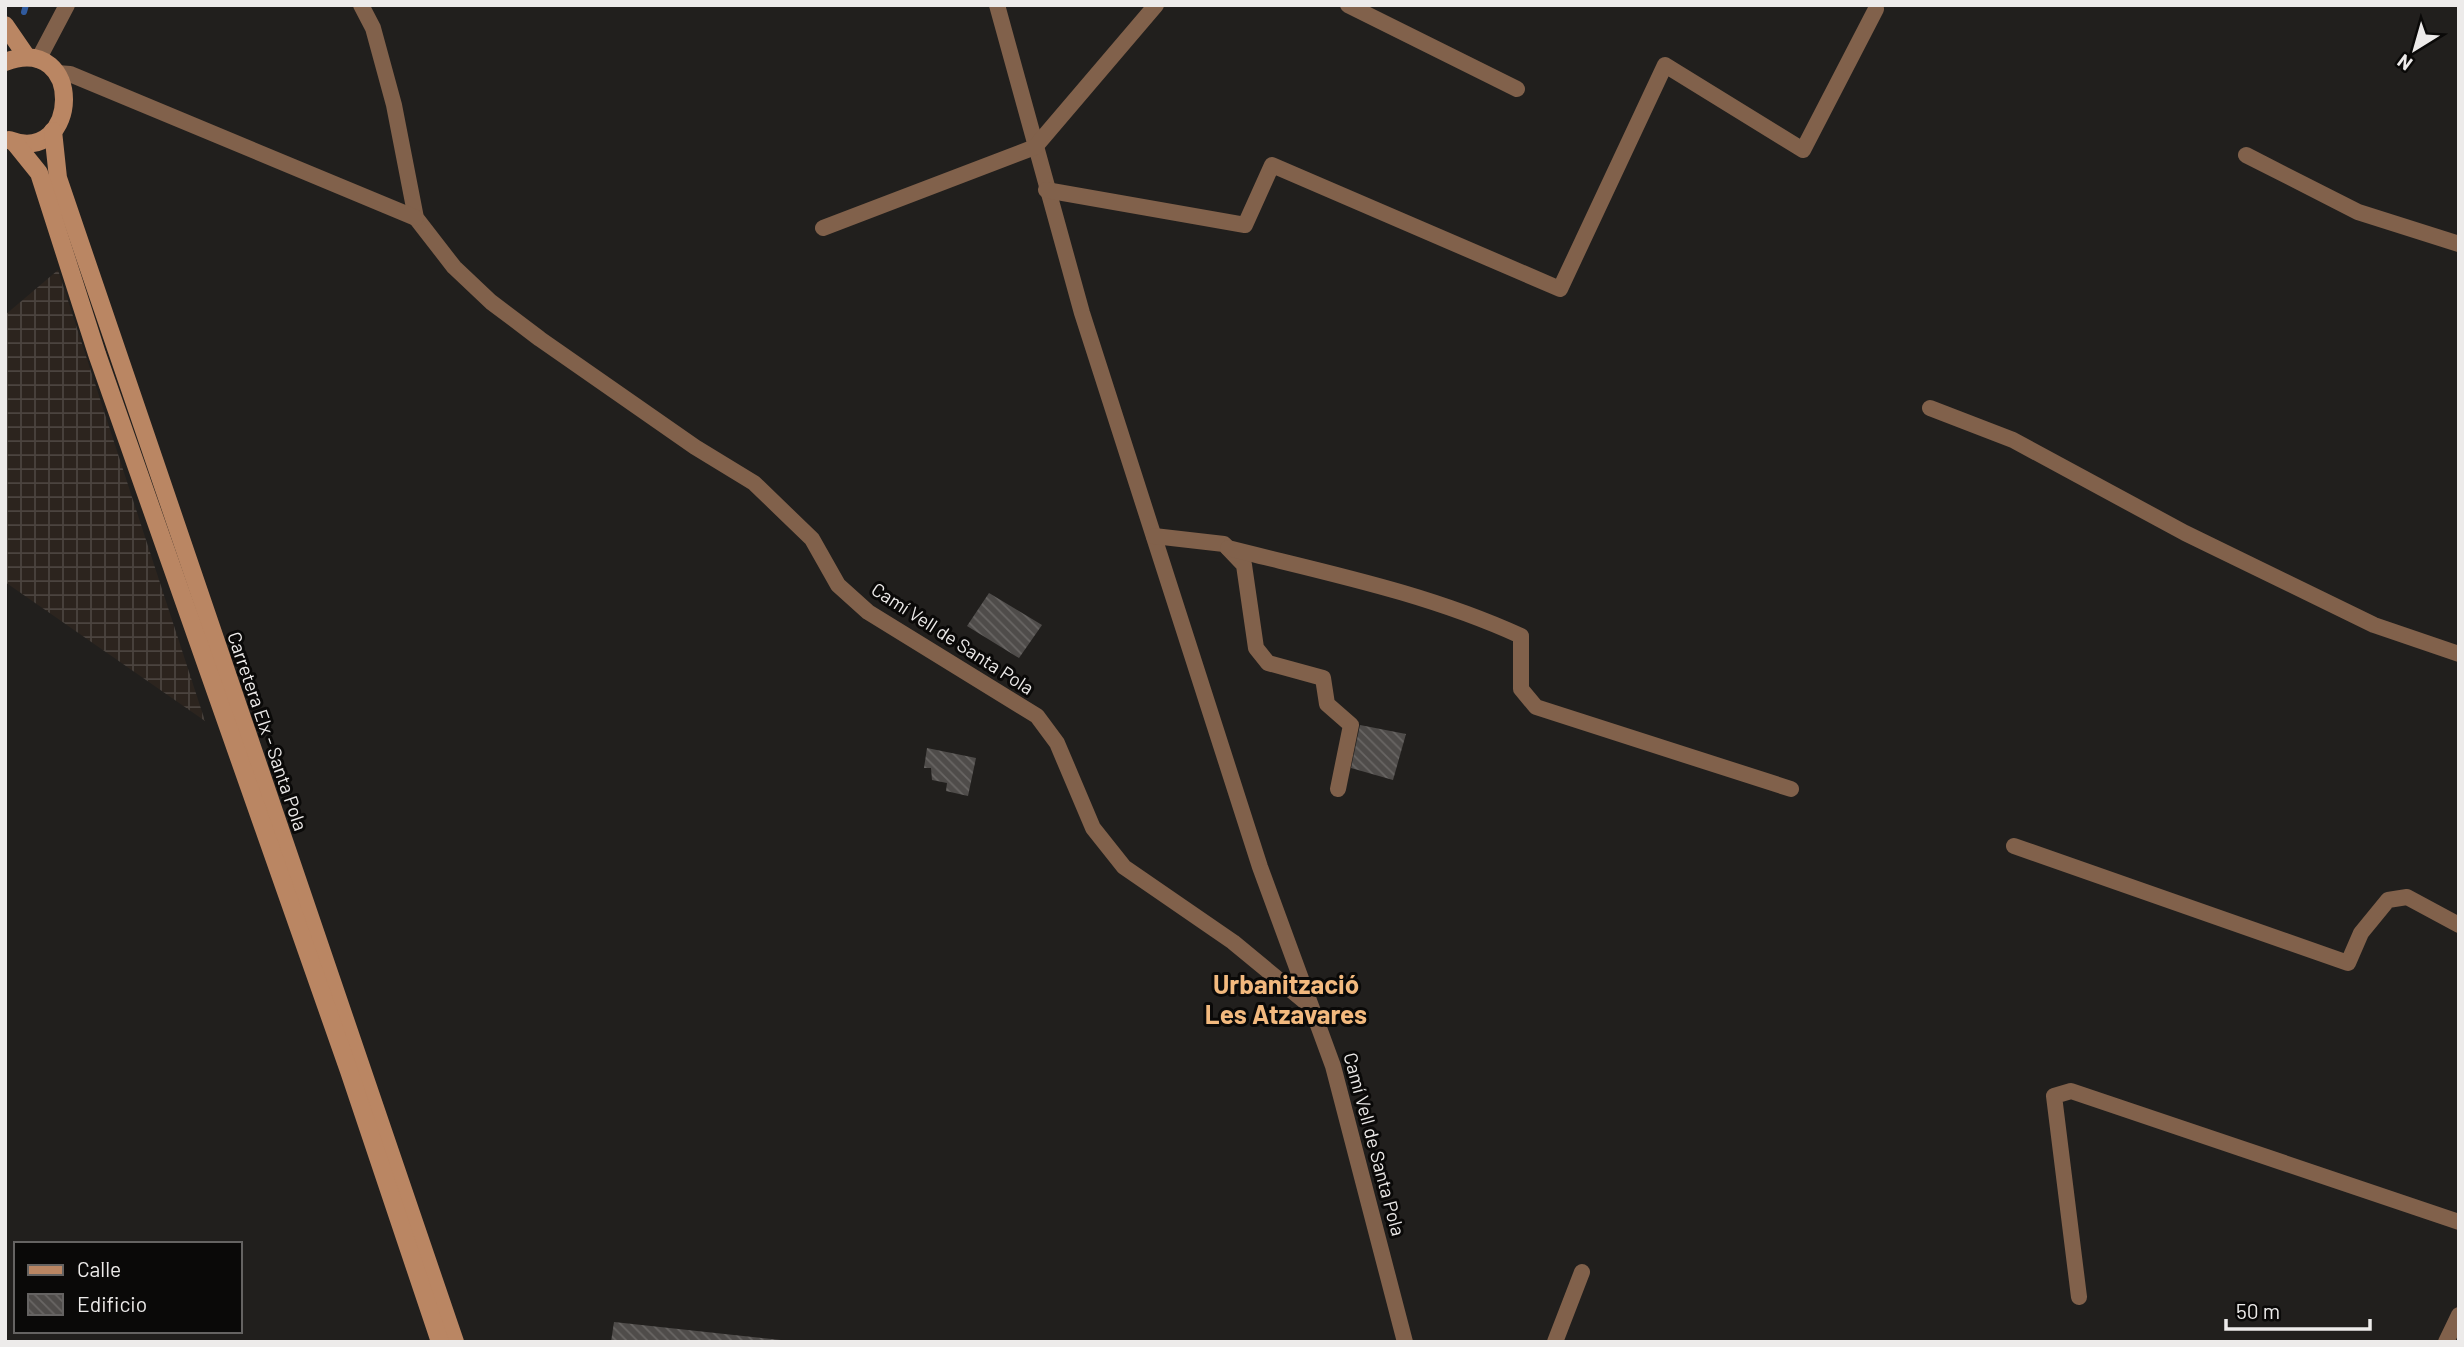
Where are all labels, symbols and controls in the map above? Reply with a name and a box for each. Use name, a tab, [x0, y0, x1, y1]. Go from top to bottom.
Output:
north arrow	[2380, 14, 2450, 84]
text: N	[2392, 50, 2416, 76]
street label: Camí Vell de Santa Pola	[868, 577, 1038, 699]
street label: Carretera Elx - Santa Pola	[223, 629, 313, 833]
district label: Urbanització Les Atzavares	[1205, 968, 1367, 1029]
street label: Camí Vell de Santa Pola	[1339, 1050, 1411, 1238]
legend	[14, 1242, 242, 1333]
text: Calle	[77, 1256, 121, 1281]
scale bar	[2226, 1288, 2370, 1332]
text: Edificio	[77, 1291, 147, 1316]
text: 50 m	[2236, 1298, 2280, 1323]

